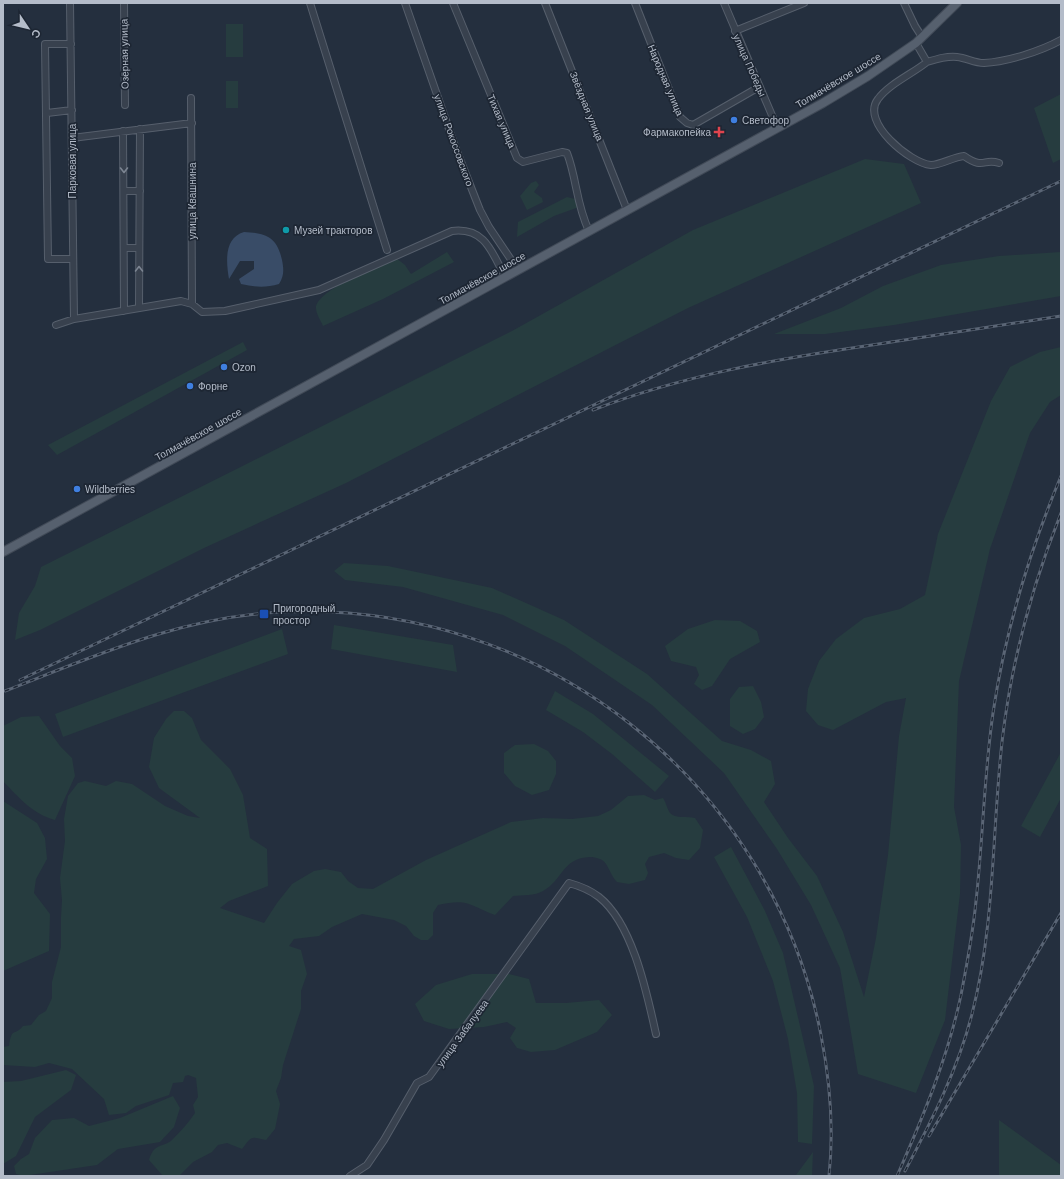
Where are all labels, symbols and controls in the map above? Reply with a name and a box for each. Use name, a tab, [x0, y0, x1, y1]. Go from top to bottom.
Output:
north arrow	[8, 8, 48, 48]
street label: Озёрная улица	[118, 18, 131, 89]
text: С	[29, 27, 43, 40]
street label: улица Победы	[731, 32, 768, 98]
street label: Народная улица	[646, 43, 686, 118]
street label: Толмачёвское шоссе	[794, 50, 883, 110]
street label: Звёздная улица	[568, 70, 606, 143]
street label: улица Рокоссовского	[432, 93, 475, 188]
street label: Тихая улица	[485, 93, 518, 150]
marker: Светофор	[729, 115, 739, 125]
place label: Светофор	[742, 115, 789, 126]
street label: Парковая улица	[67, 123, 78, 198]
place label: Фармакопейка	[643, 127, 711, 138]
marker: Фармакопейка	[714, 127, 724, 137]
street label: улица Квашнина	[187, 162, 198, 240]
one-way arrow	[119, 167, 128, 173]
marker: Музей тракторов	[281, 225, 291, 235]
place label: Музей тракторов	[294, 225, 373, 236]
street label: Толмачёвское шоссе	[437, 250, 528, 307]
one-way arrow	[135, 266, 143, 272]
marker: Ozon	[219, 362, 229, 372]
place label: Ozon	[232, 362, 256, 373]
marker: Форне	[185, 381, 195, 391]
place label: Форне	[198, 381, 228, 392]
street label: Толмачёвское шоссе	[153, 406, 244, 463]
marker: Wildberries	[72, 484, 82, 494]
place label: Wildberries	[85, 484, 135, 495]
place label: Пригородный простор	[273, 603, 335, 626]
marker: Пригородный простор	[258, 608, 270, 620]
street label: улица Забалуева	[434, 997, 491, 1069]

